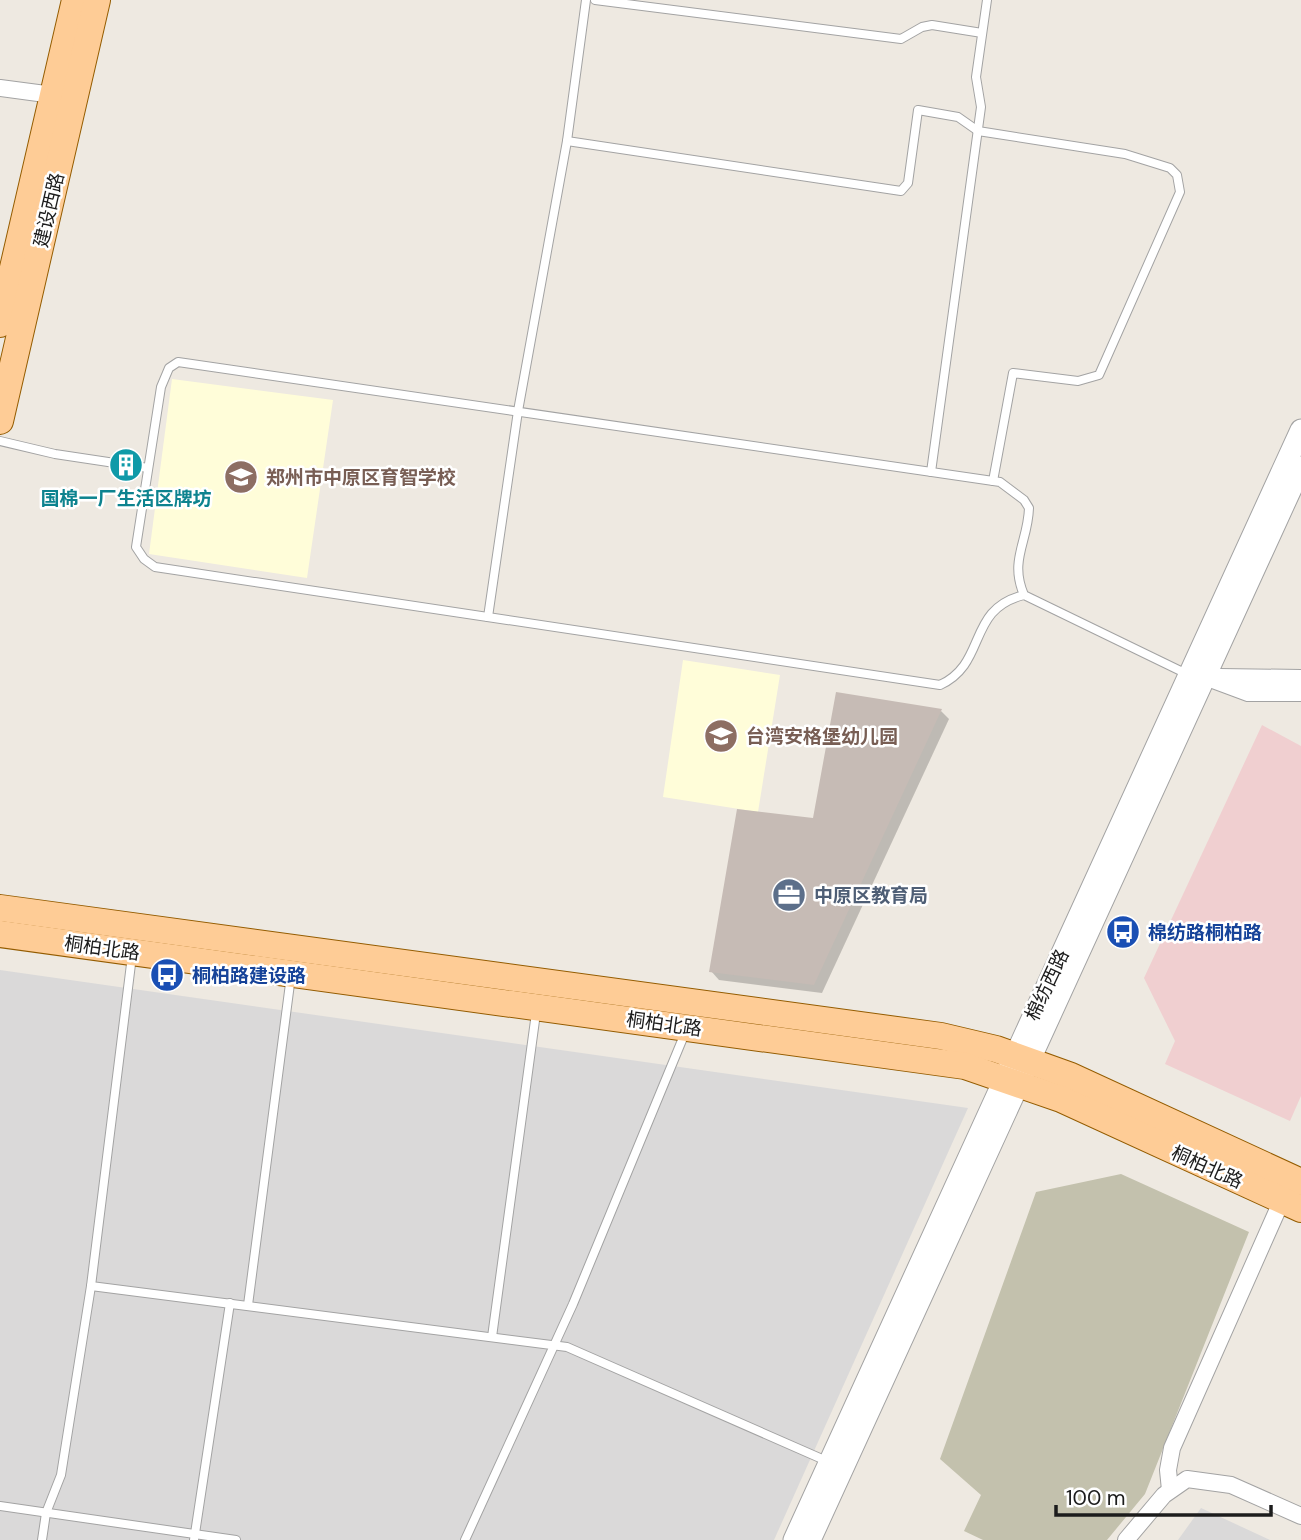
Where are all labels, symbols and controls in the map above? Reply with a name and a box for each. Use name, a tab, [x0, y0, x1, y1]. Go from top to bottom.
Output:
street label: 建设西路	[28, 170, 70, 250]
building icon: 国棉一厂生活区牌坊	[107, 446, 145, 484]
school or university icon: 郑州市中原区育智学校	[222, 458, 260, 496]
place label: 郑州市中原区育智学校	[266, 465, 456, 490]
place label: 国棉一厂生活区牌坊	[40, 486, 212, 511]
school or university icon: 台湾安格堡幼儿园	[702, 717, 740, 755]
place label: 台湾安格堡幼儿园	[746, 724, 898, 749]
office icon: 中原区教育局	[770, 876, 808, 914]
place label: 中原区教育局	[814, 883, 928, 908]
bus stop icon: 棉纺路桐柏路	[1104, 913, 1142, 951]
place label: 棉纺路桐柏路	[1148, 920, 1262, 945]
street label: 桐柏北路	[63, 930, 141, 966]
street label: 棉纺西路	[1020, 945, 1074, 1025]
bus stop icon: 桐柏路建设路	[148, 956, 186, 994]
place label: 桐柏路建设路	[192, 963, 306, 988]
street label: 桐柏北路	[625, 1006, 703, 1042]
street label: 桐柏北路	[1167, 1140, 1247, 1194]
scale bar	[1056, 1474, 1271, 1518]
text: 100 m	[1066, 1484, 1126, 1512]

